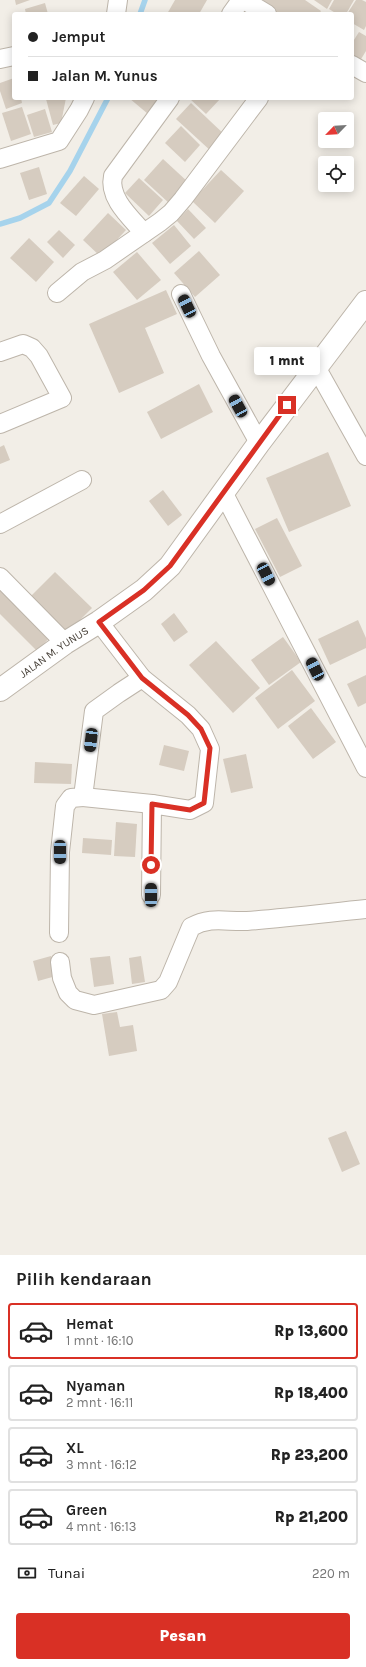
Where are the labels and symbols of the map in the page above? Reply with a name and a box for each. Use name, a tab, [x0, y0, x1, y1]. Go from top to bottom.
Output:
north arrow	[318, 112, 354, 148]
car	[176, 293, 198, 319]
callout: 1 mnt	[254, 347, 320, 375]
car	[227, 393, 249, 419]
route end	[278, 396, 296, 414]
car	[255, 561, 277, 587]
street label: JALAN M. YUNUS	[17, 624, 91, 680]
car	[304, 656, 326, 682]
car	[84, 727, 98, 753]
car	[54, 840, 66, 864]
route start	[142, 856, 160, 874]
car	[145, 883, 157, 907]

